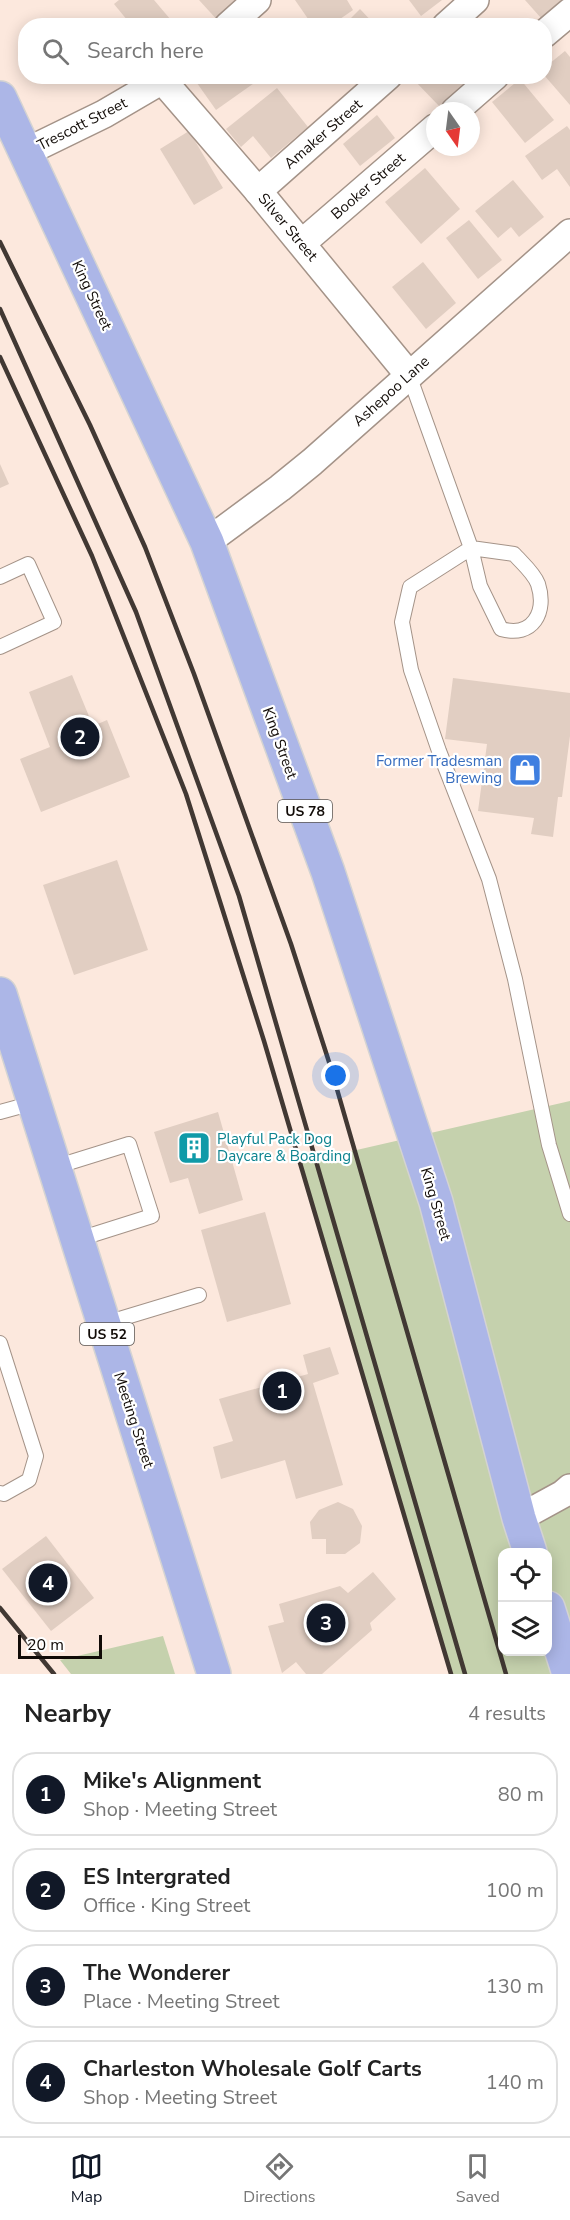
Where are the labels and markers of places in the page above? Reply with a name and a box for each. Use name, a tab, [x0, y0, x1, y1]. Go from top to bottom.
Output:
pin: 2	[60, 714, 100, 760]
place label: Former Tradesman Brewing	[376, 751, 502, 788]
shop icon: Former Tradesman Brewing	[507, 752, 543, 788]
place label: Playful Pack Dog Daycare & Boarding	[217, 1129, 351, 1166]
building icon: Playful Pack Dog Daycare & Boarding	[176, 1130, 212, 1166]
pin: 1	[262, 1368, 302, 1414]
pin: 4	[28, 1560, 68, 1606]
pin: 3	[306, 1600, 346, 1646]

